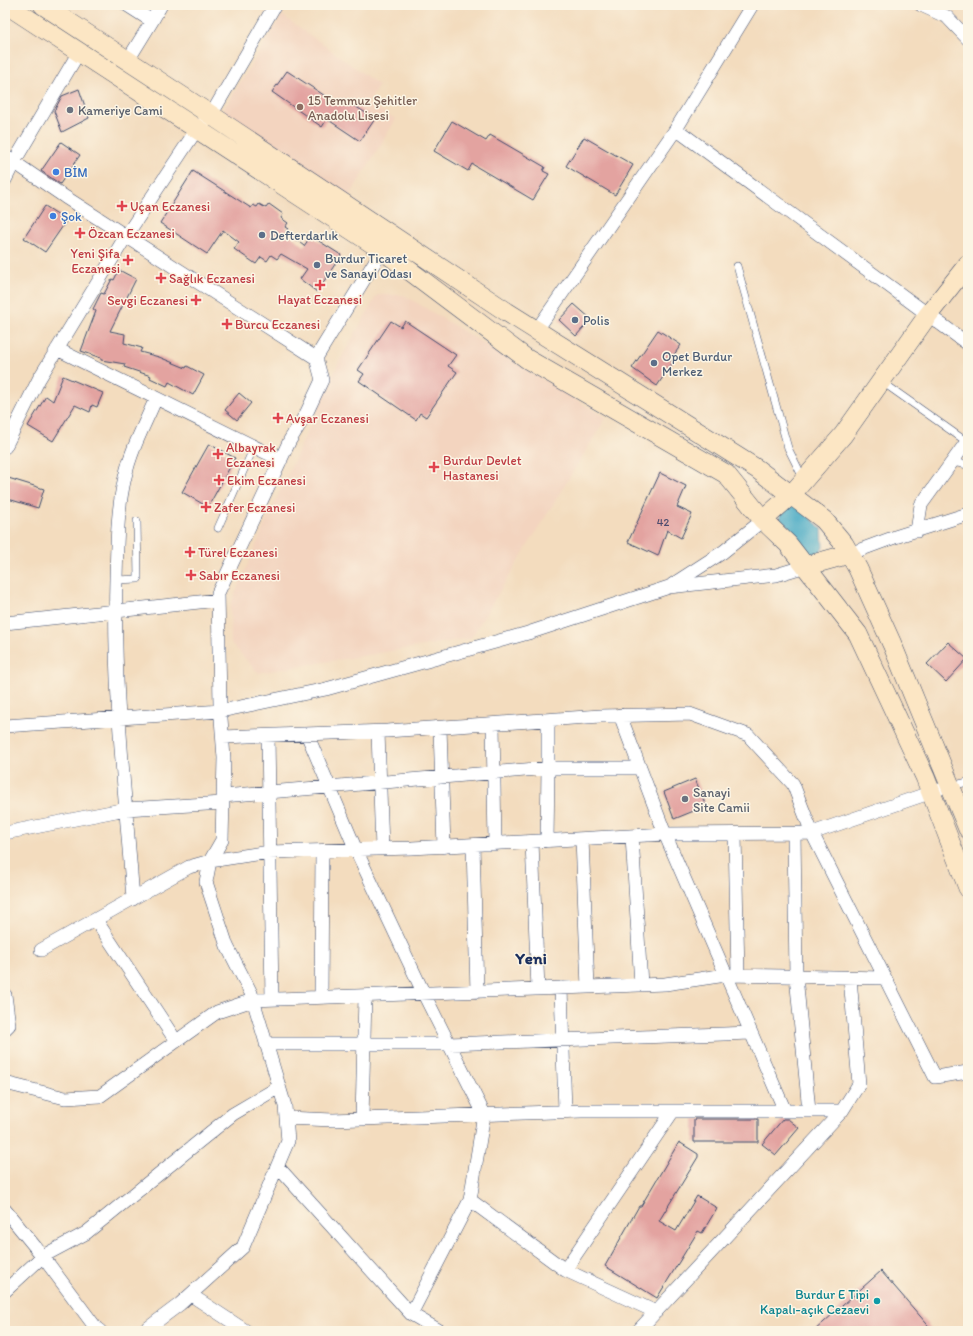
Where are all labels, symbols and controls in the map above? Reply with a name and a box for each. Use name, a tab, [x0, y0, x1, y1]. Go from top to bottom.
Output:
place label: 15 Temmuz Şehitler Anadolu Lisesi	[308, 93, 418, 123]
marker: 15 Temmuz Şehitler Anadolu Lisesi	[295, 102, 305, 112]
place label: Kameriye Cami	[78, 103, 163, 118]
marker: Kameriye Cami	[65, 105, 75, 115]
place label: BİM	[64, 165, 88, 180]
marker: BİM	[51, 167, 61, 177]
place label: Uçan Eczanesi	[130, 199, 210, 214]
marker: Uçan Eczanesi	[117, 201, 127, 211]
place label: Şok	[61, 209, 82, 224]
marker: Şok	[48, 211, 58, 221]
place label: Özcan Eczanesi	[88, 226, 175, 241]
marker: Özcan Eczanesi	[75, 228, 85, 238]
place label: Defterdarlık	[270, 228, 339, 243]
marker: Defterdarlık	[257, 230, 267, 240]
place label: Yeni Şifa Eczanesi	[70, 246, 120, 276]
place label: Burdur Ticaret ve Sanayi Odası	[325, 251, 412, 281]
marker: Yeni Şifa Eczanesi	[123, 255, 133, 265]
marker: Burdur Ticaret ve Sanayi Odası	[312, 260, 322, 270]
place label: Sağlık Eczanesi	[169, 271, 255, 286]
marker: Sağlık Eczanesi	[156, 273, 166, 283]
marker: Hayat Eczanesi	[315, 280, 325, 290]
place label: Hayat Eczanesi	[278, 292, 362, 307]
place label: Sevgi Eczanesi	[107, 293, 188, 308]
marker: Sevgi Eczanesi	[191, 295, 201, 305]
place label: Polis	[583, 313, 610, 328]
marker: Polis	[570, 315, 580, 325]
place label: Burcu Eczanesi	[235, 317, 320, 332]
marker: Burcu Eczanesi	[222, 319, 232, 329]
place label: Opet Burdur Merkez	[662, 349, 732, 379]
marker: Opet Burdur Merkez	[649, 358, 659, 368]
place label: Avşar Eczanesi	[286, 411, 369, 426]
marker: Avşar Eczanesi	[273, 413, 283, 423]
place label: Albayrak Eczanesi	[226, 440, 276, 470]
marker: Albayrak Eczanesi	[213, 449, 223, 459]
place label: Burdur Devlet Hastanesi	[443, 453, 522, 483]
marker: Burdur Devlet Hastanesi	[428, 461, 440, 473]
place label: Ekim Eczanesi	[227, 473, 306, 488]
marker: Ekim Eczanesi	[214, 475, 224, 485]
place label: Zafer Eczanesi	[214, 500, 295, 515]
marker: Zafer Eczanesi	[201, 502, 211, 512]
house number: 42	[657, 516, 669, 529]
place label: Türel Eczanesi	[198, 545, 278, 560]
marker: Türel Eczanesi	[185, 547, 195, 557]
place label: Sabır Eczanesi	[199, 568, 280, 583]
marker: Sabır Eczanesi	[186, 570, 196, 580]
place label: Sanayi Site Camii	[693, 785, 750, 815]
marker: Sanayi Site Camii	[680, 794, 690, 804]
district label: Yeni	[514, 948, 547, 968]
place label: Burdur E Tipi Kapalı-açık Cezaevi	[760, 1287, 869, 1317]
marker: Burdur E Tipi Kapalı-açık Cezaevi	[872, 1296, 882, 1306]

